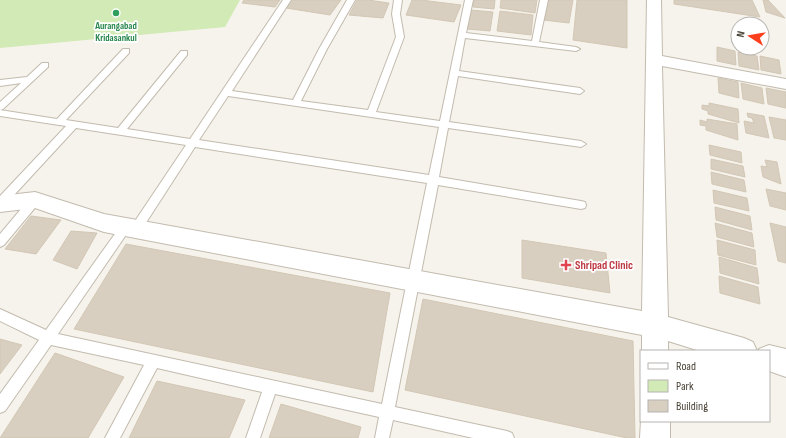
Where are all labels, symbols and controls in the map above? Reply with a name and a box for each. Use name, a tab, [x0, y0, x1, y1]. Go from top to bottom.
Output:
marker: Aurangabad Kridasankul	[111, 8, 121, 18]
north arrow	[730, 16, 770, 56]
place label: Aurangabad Kridasankul	[94, 20, 137, 44]
text: N	[734, 30, 748, 38]
place label: Shripad Clinic	[575, 258, 633, 273]
marker: Shripad Clinic	[560, 259, 572, 271]
legend	[640, 350, 770, 422]
text: Road	[676, 359, 696, 374]
text: Park	[676, 379, 694, 394]
text: Building	[676, 399, 708, 414]

